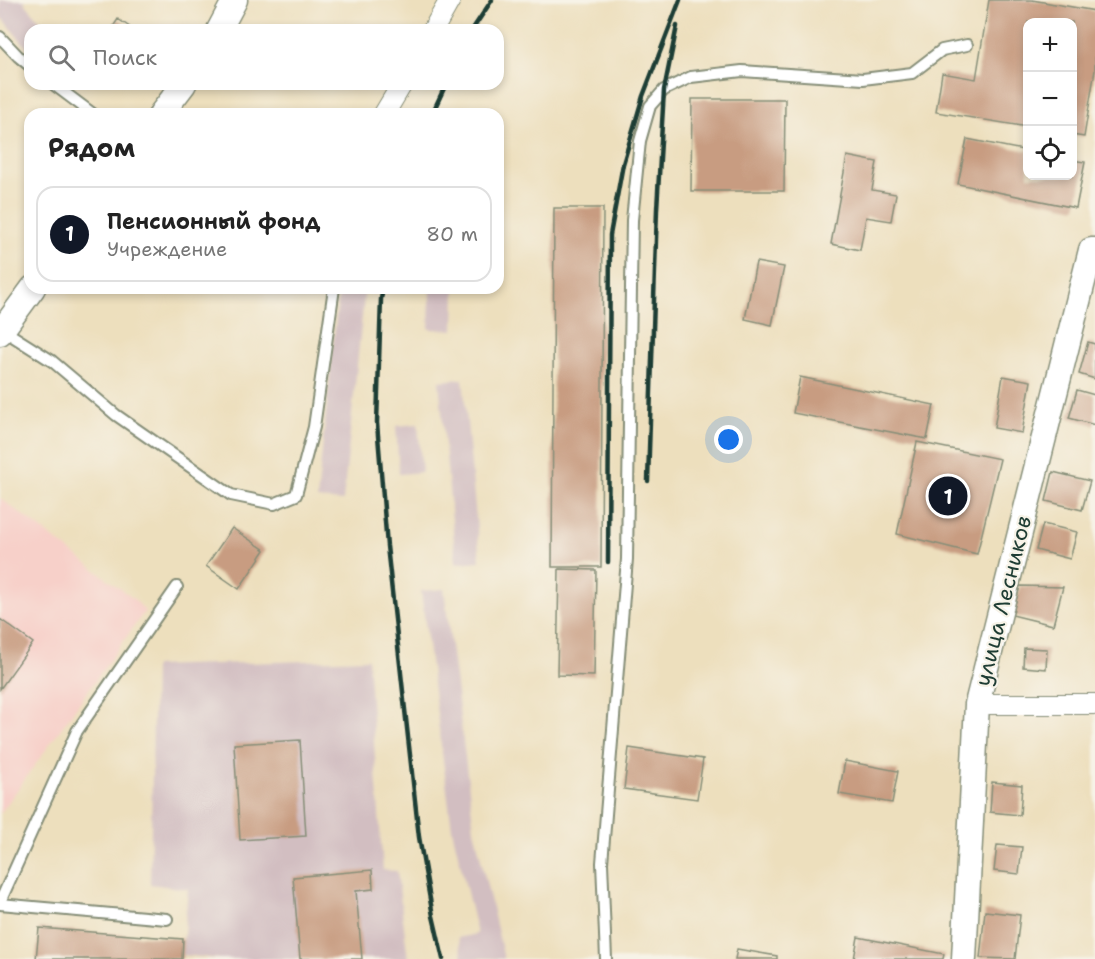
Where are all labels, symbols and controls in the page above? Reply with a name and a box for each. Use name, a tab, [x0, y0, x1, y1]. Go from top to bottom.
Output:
map controls	[1023, 18, 1077, 180]
button: +	[1023, 18, 1077, 72]
search box	[24, 24, 504, 90]
icon: search	[45, 41, 78, 74]
text: Поиск	[93, 43, 157, 72]
button: −	[1023, 72, 1077, 126]
button: locate	[1023, 126, 1077, 180]
text: Рядом	[48, 130, 135, 165]
text: Пенсионный фонд	[107, 207, 320, 236]
text: 1	[65, 221, 74, 247]
text: 80 m	[426, 221, 478, 247]
text: Учреждение	[107, 236, 227, 262]
your location	[714, 425, 743, 454]
pin: 1	[928, 474, 968, 518]
street label: улица Лесников	[968, 513, 1038, 689]

